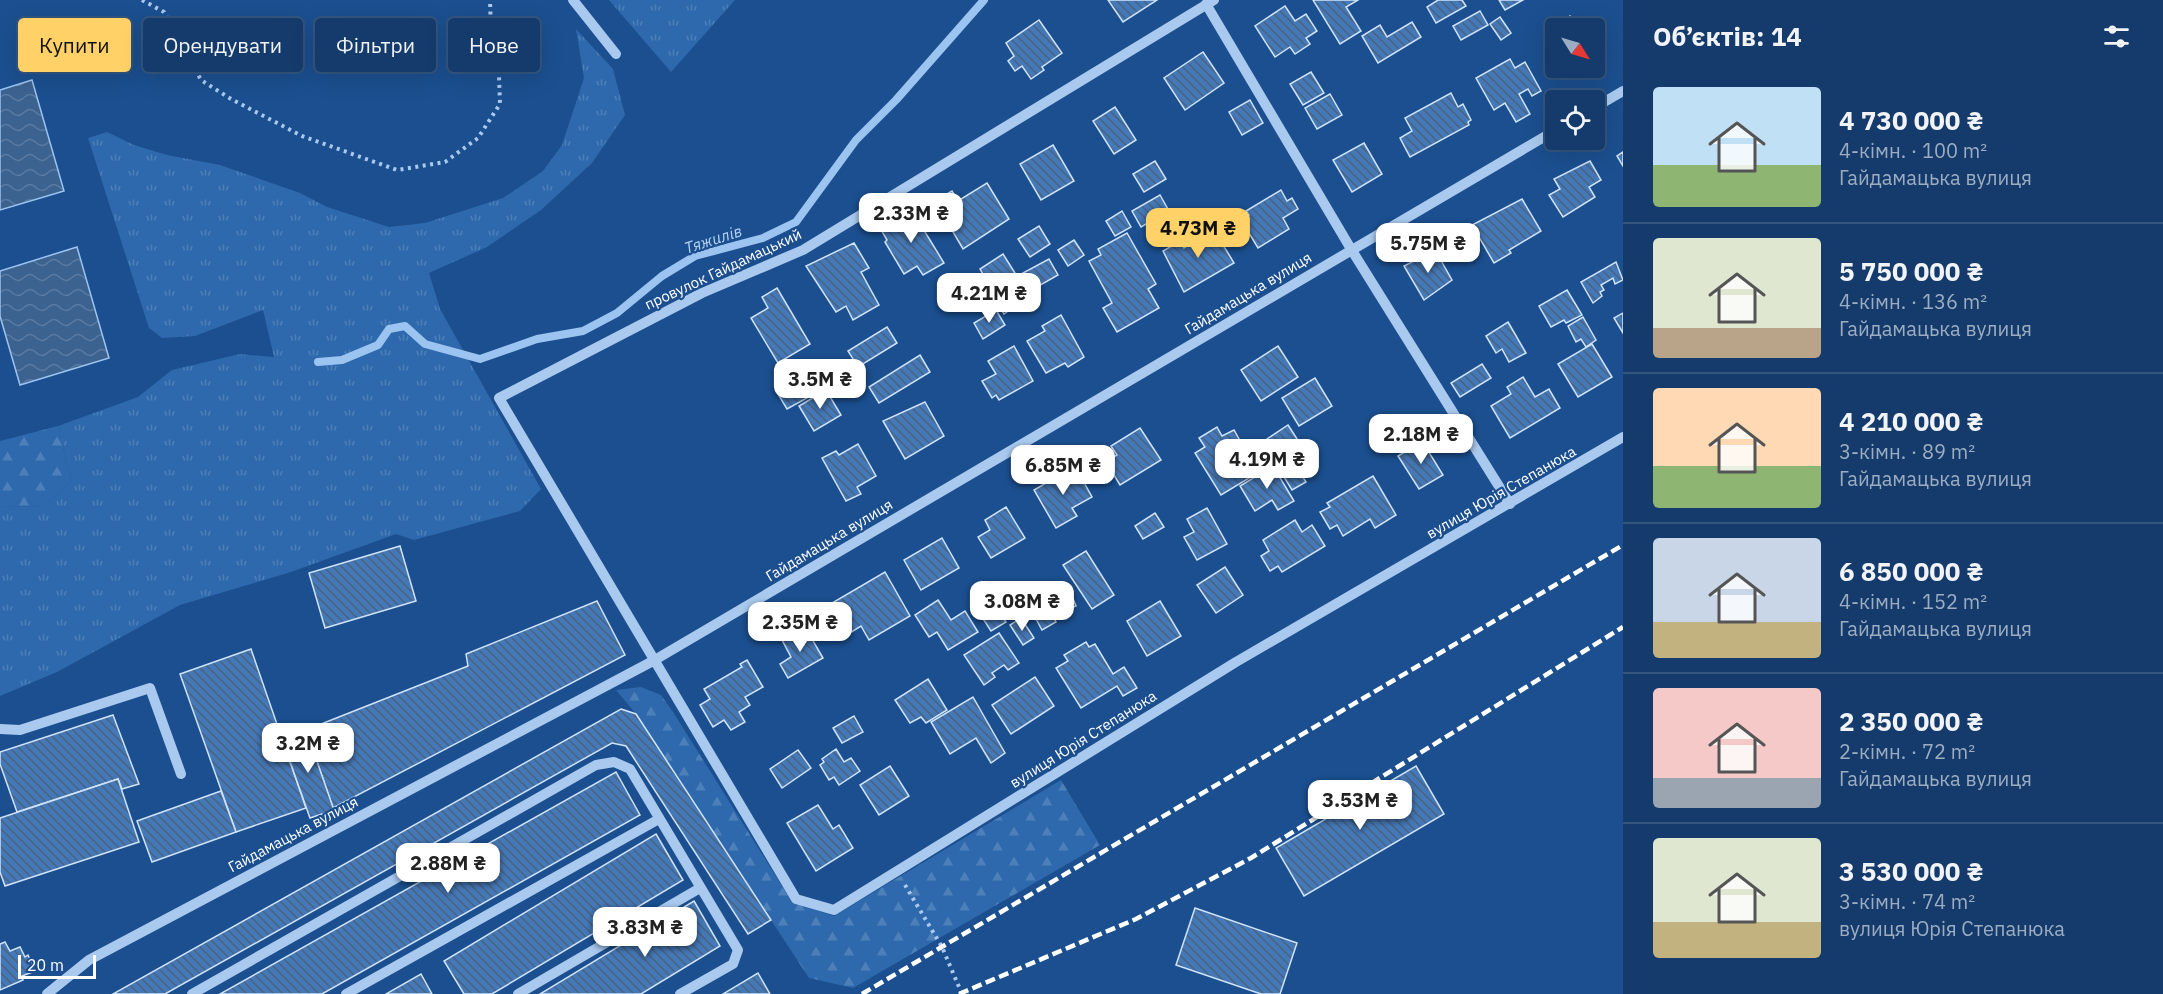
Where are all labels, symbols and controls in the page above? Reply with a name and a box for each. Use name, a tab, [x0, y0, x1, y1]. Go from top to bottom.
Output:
chip: Купити	[18, 18, 131, 72]
chip: Орендувати	[143, 18, 303, 72]
chip: Фільтри	[315, 18, 436, 72]
chip: Нове	[448, 18, 540, 72]
north arrow	[1545, 18, 1605, 78]
map controls	[1545, 18, 1605, 150]
text: Об’єктів: 14	[1653, 19, 1802, 53]
icon: filters	[2100, 20, 2133, 53]
button: locate	[1545, 90, 1605, 150]
text: 4 730 000 ₴	[1839, 103, 1983, 137]
icon: home	[1701, 111, 1773, 183]
text: 4-кімн. · 100 m²	[1839, 137, 1987, 164]
text: Гайдамацька вулиця	[1839, 164, 2032, 191]
pin: 2.33M ₴	[856, 193, 966, 244]
text: 2.33M ₴	[873, 199, 949, 226]
pin: 4.73M ₴	[1143, 208, 1253, 259]
text: 4.73M ₴	[1160, 214, 1236, 241]
water label: Тяжилів	[682, 220, 744, 258]
pin: 5.75M ₴	[1373, 223, 1483, 274]
street label: провулок Гайдамацький	[641, 224, 805, 314]
text: 5.75M ₴	[1390, 229, 1466, 256]
street label: Гайдамацька вулиця	[1181, 248, 1315, 338]
text: 5 750 000 ₴	[1839, 254, 1983, 288]
icon: home	[1701, 262, 1773, 334]
pin: 4.21M ₴	[934, 273, 1044, 324]
text: 4.21M ₴	[951, 279, 1027, 306]
text: 4-кімн. · 136 m²	[1839, 288, 1987, 315]
text: Гайдамацька вулиця	[1839, 315, 2032, 342]
pin: 3.5M ₴	[771, 359, 869, 410]
text: 3.5M ₴	[788, 365, 852, 392]
text: 4 210 000 ₴	[1839, 404, 1983, 438]
icon: home	[1701, 412, 1773, 484]
pin: 2.18M ₴	[1366, 414, 1476, 465]
text: 2.18M ₴	[1383, 420, 1459, 447]
text: 3-кімн. · 89 m²	[1839, 438, 1975, 465]
pin: 4.19M ₴	[1212, 439, 1322, 490]
street label: вулиця Юрія Степанюка	[1423, 441, 1579, 543]
pin: 6.85M ₴	[1008, 445, 1118, 496]
text: 4.19M ₴	[1229, 445, 1305, 472]
text: 6.85M ₴	[1025, 451, 1101, 478]
text: Гайдамацька вулиця	[1839, 465, 2032, 492]
street label: Гайдамацька вулиця	[762, 495, 896, 585]
text: 6 850 000 ₴	[1839, 554, 1983, 588]
icon: home	[1701, 562, 1773, 634]
pin: 3.08M ₴	[967, 581, 1077, 632]
text: 3.08M ₴	[984, 587, 1060, 614]
text: 4-кімн. · 152 m²	[1839, 588, 1987, 615]
pin: 2.35M ₴	[745, 602, 855, 653]
text: 2.35M ₴	[762, 608, 838, 635]
text: Гайдамацька вулиця	[1839, 615, 2032, 642]
street label: вулиця Юрія Степанюка	[1006, 686, 1160, 792]
text: 2 350 000 ₴	[1839, 704, 1983, 738]
icon: home	[1701, 712, 1773, 784]
pin: 3.2M ₴	[259, 723, 357, 774]
text: 3.2M ₴	[276, 729, 340, 756]
text: 2-кімн. · 72 m²	[1839, 738, 1975, 765]
text: Гайдамацька вулиця	[1839, 765, 2032, 792]
pin: 3.53M ₴	[1305, 780, 1415, 831]
text: 3.53M ₴	[1322, 786, 1398, 813]
street label: Гайдамацька вулиця	[225, 792, 361, 876]
pin: 2.88M ₴	[393, 843, 503, 894]
text: 2.88M ₴	[410, 849, 486, 876]
text: 3 530 000 ₴	[1839, 854, 1983, 888]
icon: home	[1701, 862, 1773, 934]
text: 3-кімн. · 74 m²	[1839, 888, 1975, 915]
pin: 3.83M ₴	[590, 907, 700, 958]
text: 3.83M ₴	[607, 913, 683, 940]
text: вулиця Юрія Степанюка	[1839, 915, 2065, 942]
scale bar	[18, 952, 96, 980]
text: 20 m	[27, 955, 64, 975]

